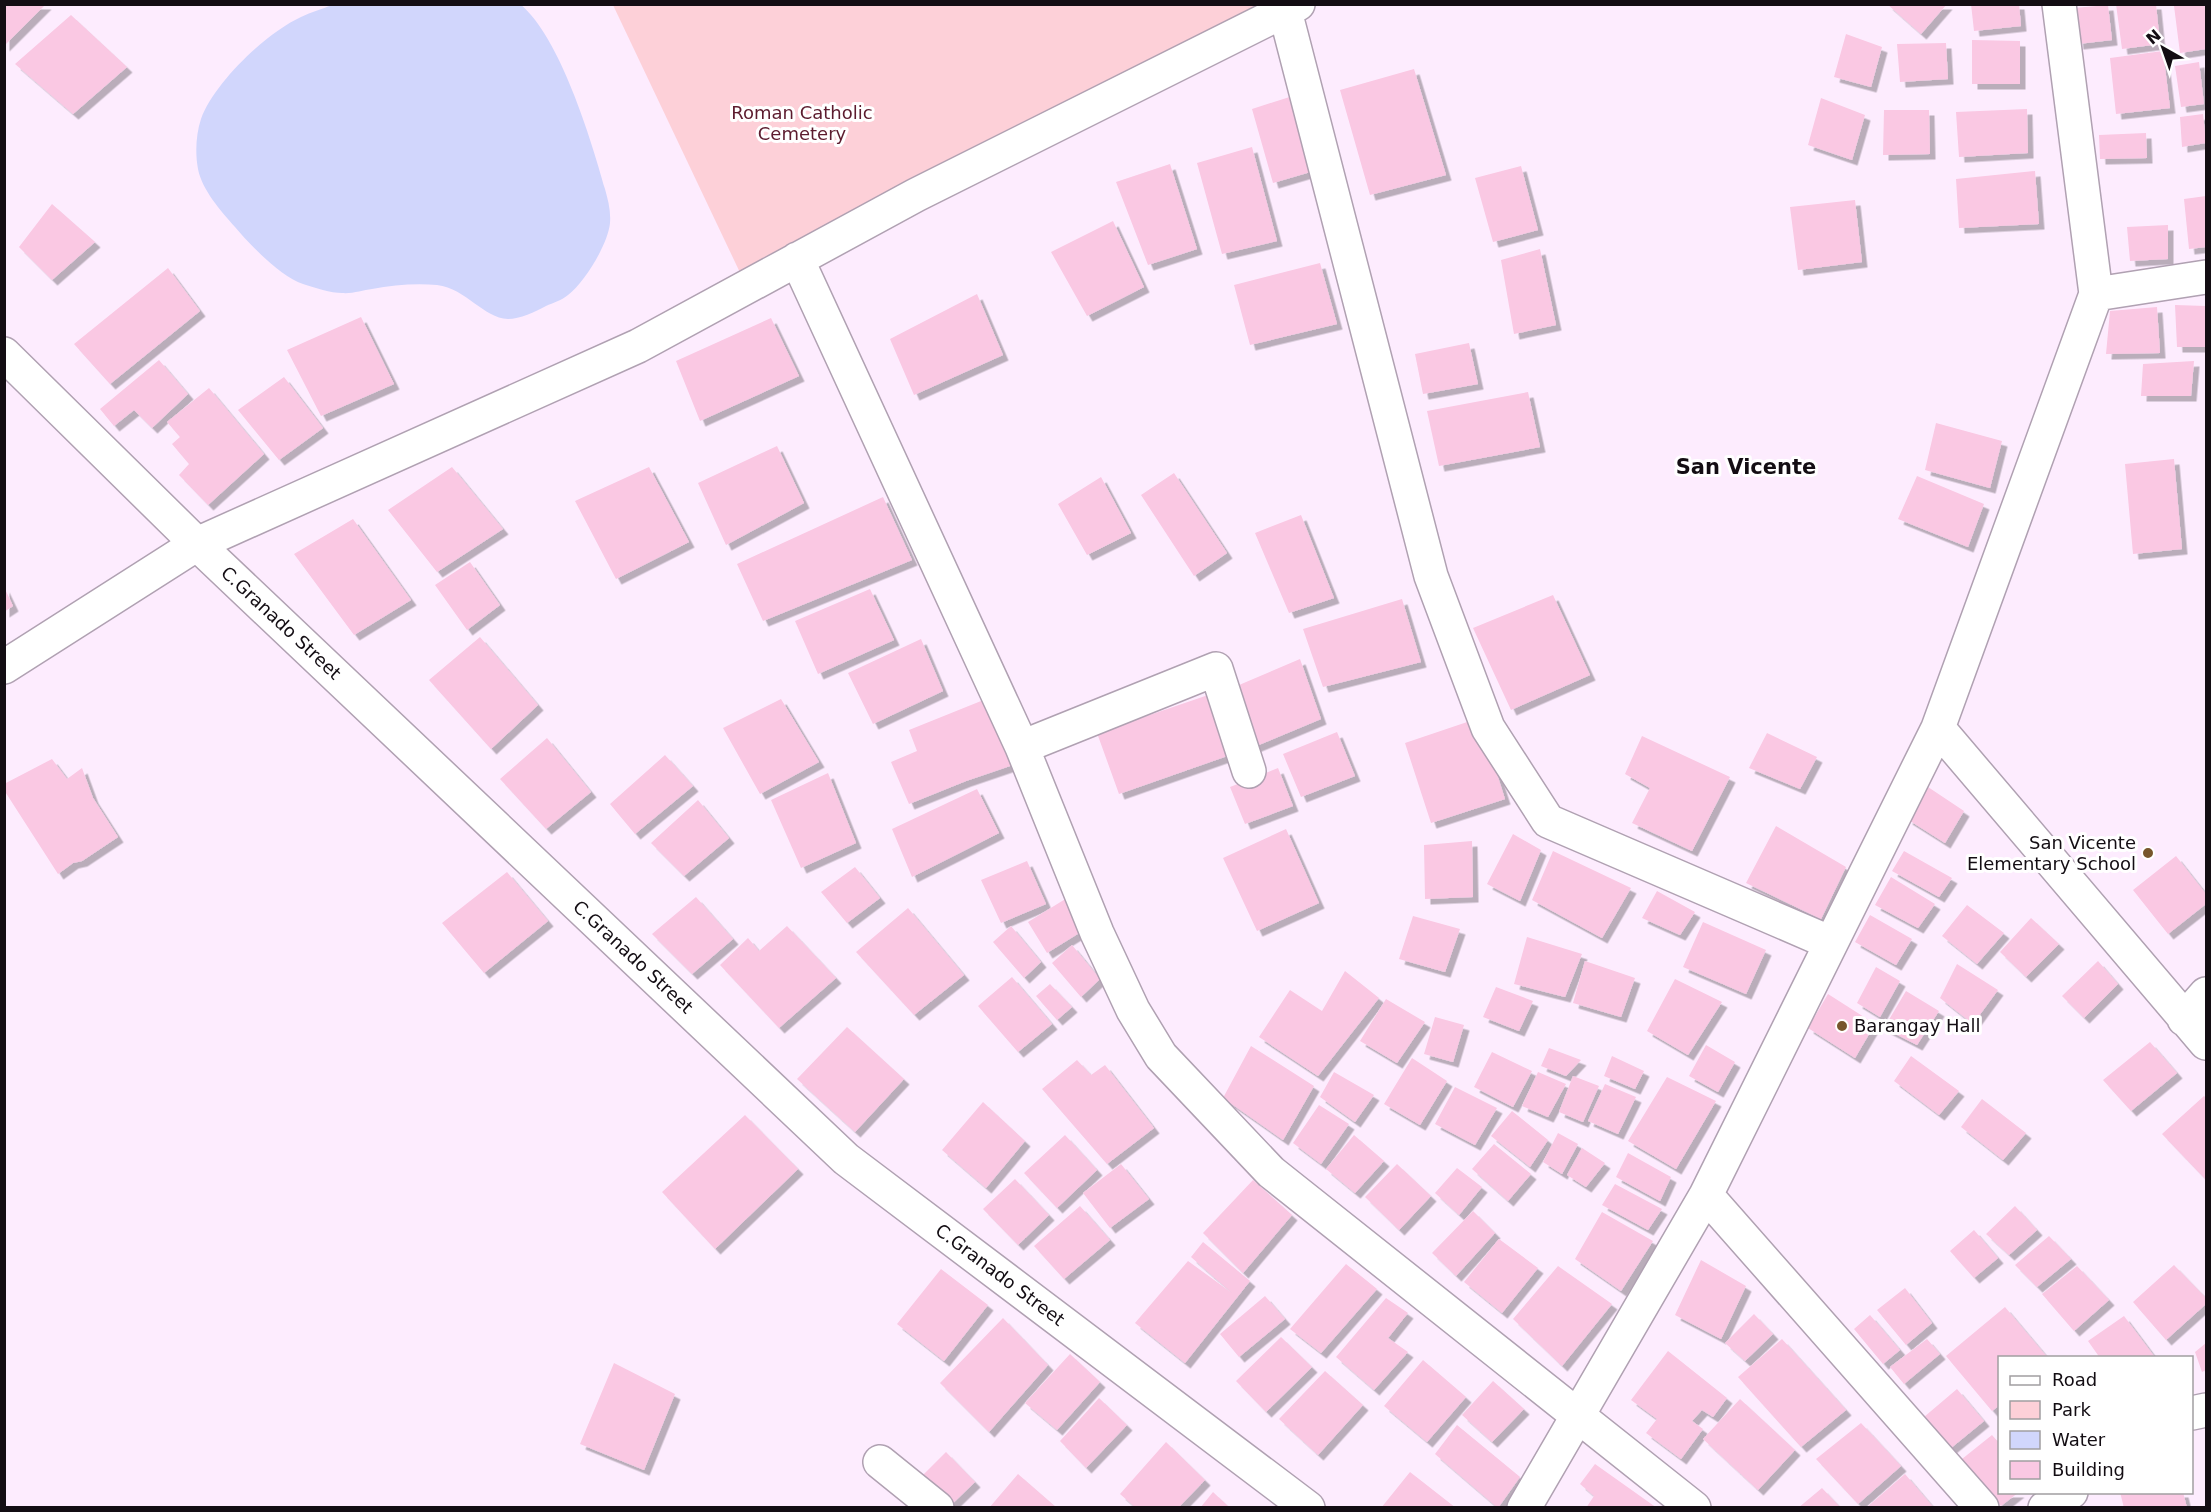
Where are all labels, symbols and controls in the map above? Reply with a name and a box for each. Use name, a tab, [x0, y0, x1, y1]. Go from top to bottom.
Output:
north arrow	[2133, 18, 2193, 78]
text: N	[2142, 25, 2165, 48]
park label: Roman Catholic Cemetery	[731, 102, 873, 144]
district label: San Vicente	[1676, 455, 1816, 479]
street label: C.Granado Street	[217, 562, 346, 683]
place label: San Vicente Elementary School	[1967, 832, 2136, 874]
marker: San Vicente Elementary School	[2141, 846, 2155, 860]
street label: C.Granado Street	[569, 896, 698, 1017]
place label: Barangay Hall	[1854, 1015, 1981, 1036]
marker: Barangay Hall	[1835, 1019, 1849, 1033]
street label: C.Granado Street	[932, 1219, 1069, 1330]
legend	[1998, 1356, 2193, 1494]
text: Road	[2052, 1369, 2097, 1390]
text: Park	[2052, 1399, 2091, 1420]
text: Water	[2052, 1429, 2106, 1450]
text: Building	[2052, 1459, 2125, 1480]

